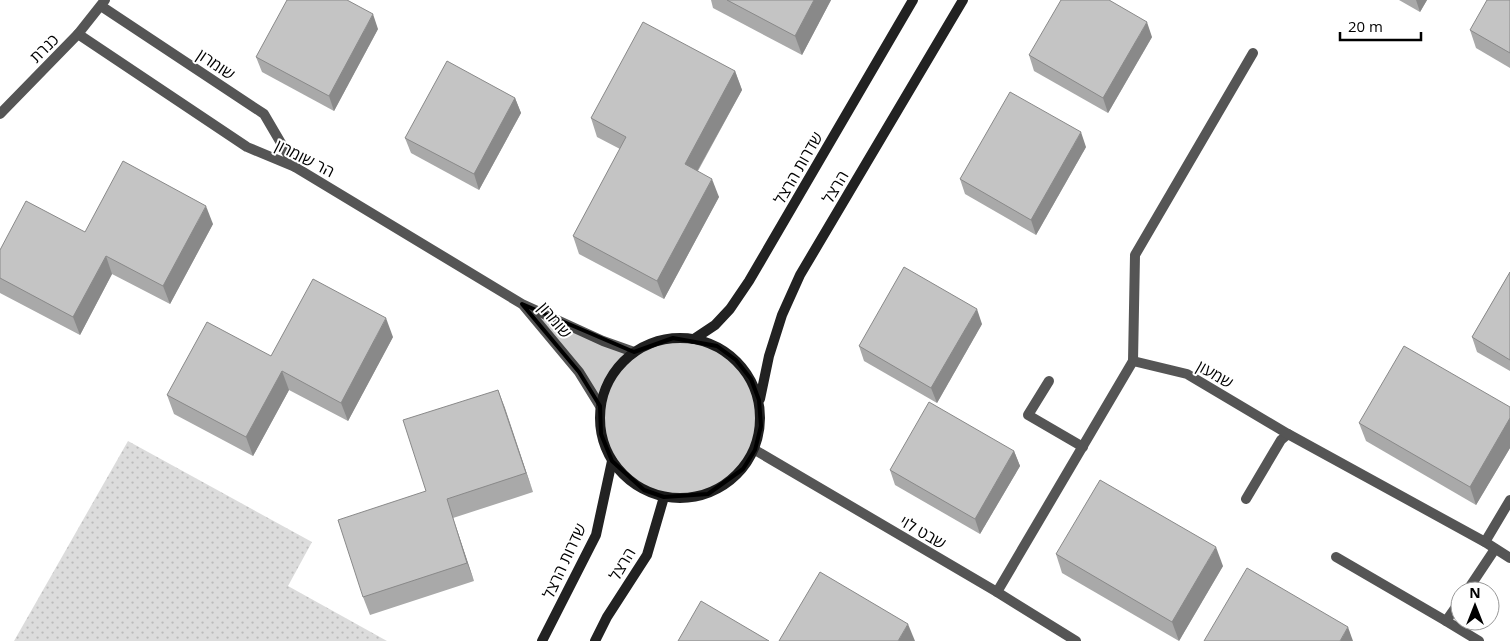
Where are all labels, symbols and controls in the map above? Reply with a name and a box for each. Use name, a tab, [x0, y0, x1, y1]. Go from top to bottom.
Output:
scale bar	[1340, 10, 1421, 42]
text: 20 m	[1348, 16, 1383, 36]
street label: כנרת	[25, 29, 63, 67]
street label: שומרון	[193, 43, 239, 85]
street label: שדרות הרצל	[768, 128, 828, 208]
street label: הר שומרון	[272, 134, 338, 182]
street label: הרצל	[817, 166, 853, 208]
street label: שומרון	[533, 297, 577, 343]
street label: שמעון	[1193, 355, 1237, 393]
street label: שבט לוי	[896, 510, 950, 554]
street label: שדרות הרצל	[537, 520, 591, 602]
street label: הרצל	[604, 543, 640, 585]
north arrow	[1450, 581, 1500, 631]
text: N	[1469, 583, 1481, 602]

